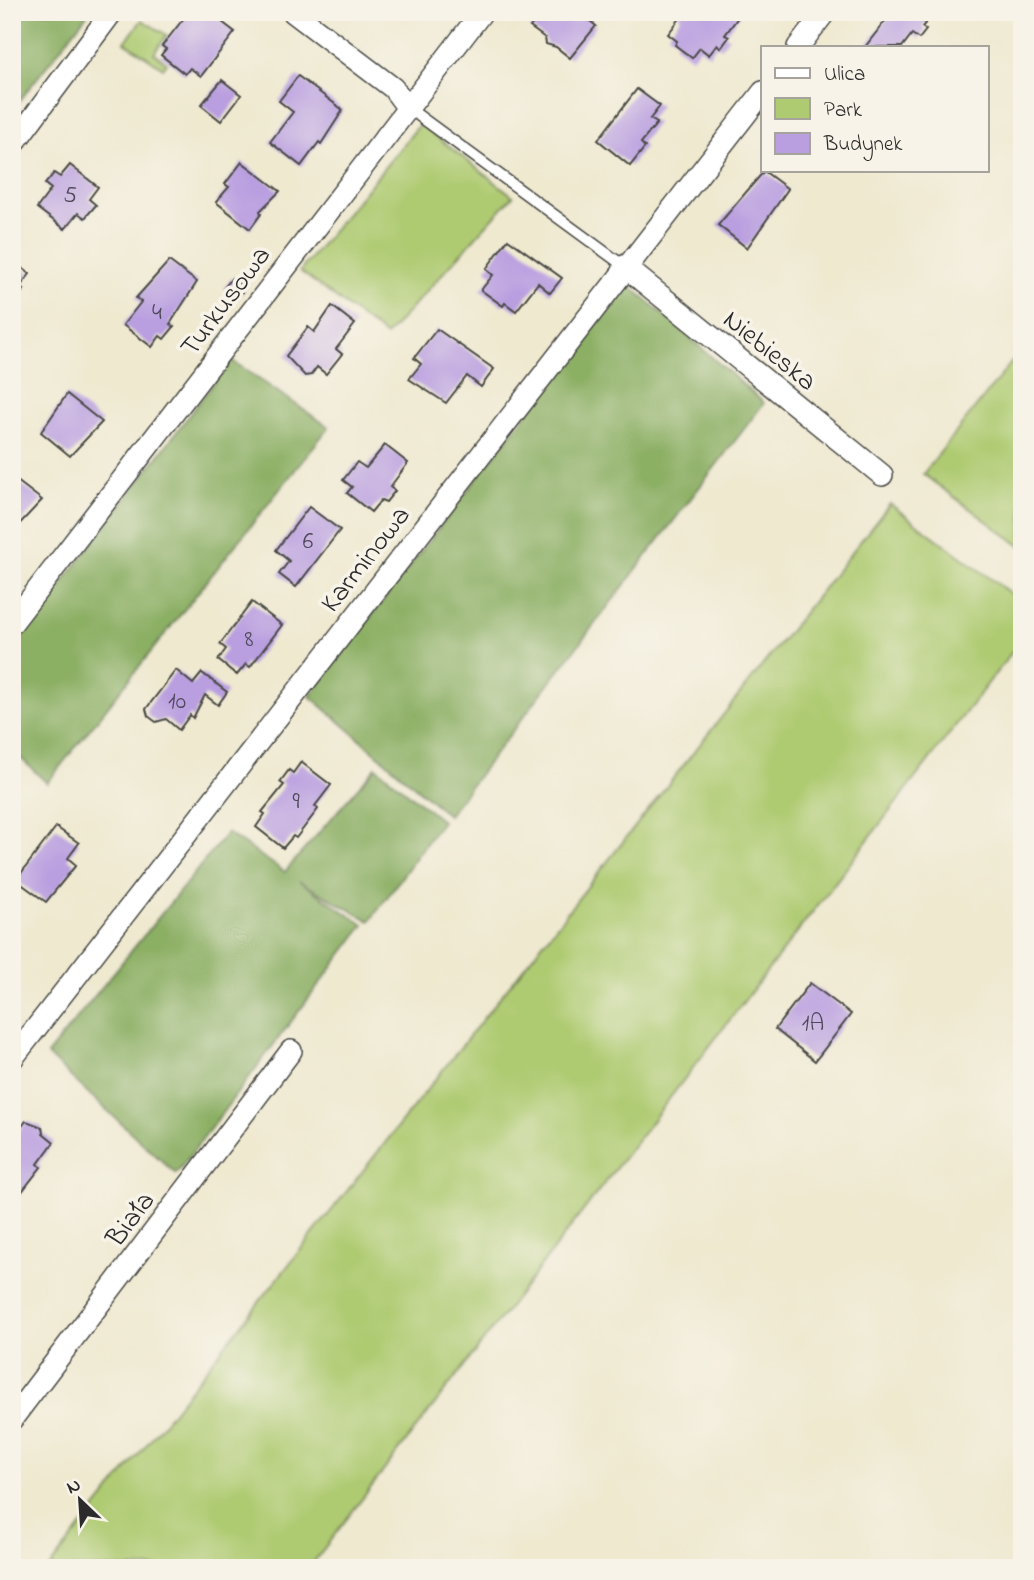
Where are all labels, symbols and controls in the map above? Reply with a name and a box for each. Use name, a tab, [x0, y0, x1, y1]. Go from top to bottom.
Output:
legend	[761, 46, 988, 172]
text: Ulica	[824, 60, 865, 90]
text: Park	[824, 96, 863, 126]
text: Budynek	[823, 130, 903, 162]
house number: 5	[63, 179, 77, 214]
street label: Turkusowa	[171, 238, 282, 366]
house number: 4	[152, 296, 162, 331]
street label: Niebieska	[713, 301, 825, 402]
street label: Karminowa	[312, 498, 422, 622]
house number: 6	[303, 525, 314, 560]
house number: 8	[245, 623, 254, 658]
house number: 10	[168, 685, 186, 720]
house number: 9	[292, 785, 300, 820]
house number: 1A	[802, 1007, 824, 1042]
street label: Biała	[97, 1184, 166, 1257]
north arrow	[46, 1464, 116, 1534]
text: N	[62, 1472, 86, 1502]

